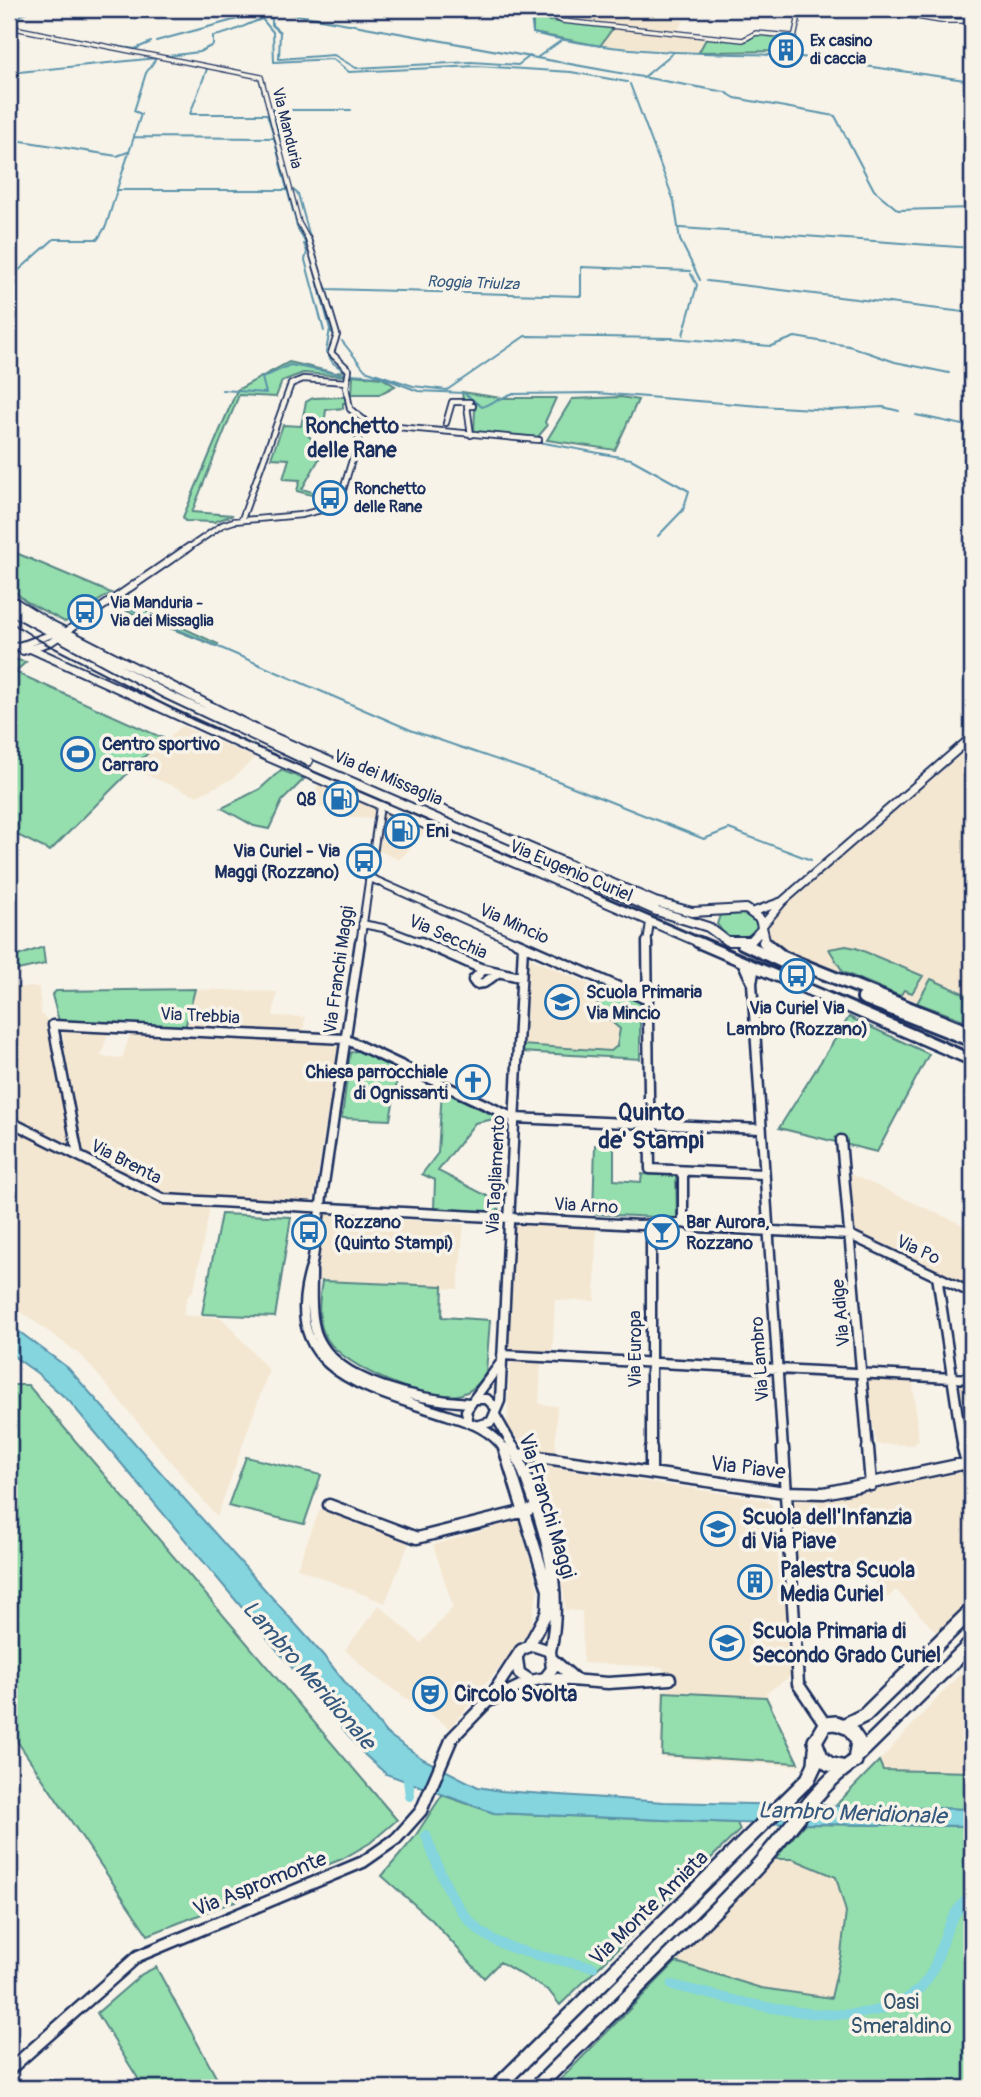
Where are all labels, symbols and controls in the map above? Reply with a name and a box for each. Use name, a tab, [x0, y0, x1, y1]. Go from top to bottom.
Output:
building icon: Ex casino di caccia	[767, 31, 805, 69]
place label: Ex casino di caccia	[810, 31, 873, 69]
street label: Via Manduria	[267, 85, 307, 171]
water label: Roggia Triulza	[427, 271, 521, 295]
district label: Ronchetto delle Rane	[305, 413, 400, 464]
bus stop icon: Ronchetto delle Rane	[311, 479, 349, 517]
place label: Ronchetto delle Rane	[354, 479, 426, 517]
bus stop icon: Via Manduria - Via dei Missaglia	[66, 593, 104, 631]
place label: Via Manduria - Via dei Missaglia	[110, 593, 214, 631]
place label: Centro sportivo Carraro	[102, 733, 220, 777]
sports icon: Centro sportivo Carraro	[59, 735, 97, 773]
street label: Via dei Missaglia	[330, 745, 446, 811]
fuel station icon: Q8	[322, 780, 360, 818]
place label: Q8	[296, 788, 316, 811]
fuel station icon: Eni	[383, 812, 421, 850]
place label: Eni	[426, 820, 449, 843]
street label: Via Eugenio Curiel	[506, 835, 636, 907]
place label: Via Curiel - Via Maggi (Rozzano)	[215, 840, 341, 884]
bus stop icon: Via Curiel - Via Maggi (Rozzano)	[345, 842, 383, 880]
street label: Via Mincio	[475, 898, 553, 950]
street label: Via Franchi Maggi	[319, 904, 359, 1036]
street label: Via Secchia	[405, 909, 491, 965]
bus stop icon: Via Curiel Via Lambro (Rozzano)	[778, 957, 816, 995]
place label: Scuola Primaria Via Mincio	[586, 981, 703, 1025]
school or university icon: Scuola Primaria Via Mincio	[543, 983, 581, 1021]
place label: Via Curiel Via Lambro (Rozzano)	[726, 997, 868, 1041]
street label: Via Trebbia	[159, 1002, 241, 1030]
place label: Chiesa parrocchiale di Ognissanti	[305, 1061, 449, 1105]
church icon: Chiesa parrocchiale di Ognissanti	[454, 1063, 492, 1101]
district label: Quinto de' Stampi	[598, 1098, 704, 1155]
street label: Via Tagliamento	[481, 1114, 511, 1235]
street label: Via Brenta	[87, 1134, 165, 1190]
street label: Via Arno	[553, 1193, 619, 1219]
place label: Rozzano (Quinto Stampi)	[334, 1211, 454, 1255]
place label: Bar Aurora, Rozzano	[686, 1211, 770, 1255]
bus stop icon: Rozzano (Quinto Stampi)	[290, 1213, 328, 1251]
bar icon: Bar Aurora, Rozzano	[643, 1213, 681, 1251]
street label: Via Po	[892, 1230, 944, 1270]
street label: Via Adige	[827, 1278, 855, 1348]
street label: Via Europa	[624, 1310, 647, 1388]
street label: Via Lambro	[746, 1315, 774, 1402]
street label: Via Franchi Maggi	[512, 1430, 582, 1582]
street label: Via Piave	[709, 1450, 788, 1486]
place label: Scuola dell'Infanzia di Via Piave	[742, 1504, 912, 1555]
school or university icon: Scuola dell'Infanzia di Via Piave	[699, 1510, 737, 1548]
place label: Palestra Scuola Media Curiel	[780, 1557, 915, 1608]
building icon: Palestra Scuola Media Curiel	[736, 1563, 774, 1601]
water label: Lambro Meridionale	[236, 1594, 384, 1758]
place label: Scuola Primaria di Secondo Grado Curiel	[752, 1618, 941, 1669]
school or university icon: Scuola Primaria di Secondo Grado Curiel	[708, 1624, 746, 1662]
theatre icon: Circolo Svolta	[411, 1675, 449, 1713]
place label: Circolo Svolta	[454, 1681, 577, 1708]
water label: Lambro Meridionale	[757, 1795, 949, 1831]
street label: Via Aspromonte	[189, 1845, 331, 1923]
street label: Via Monte Amiata	[584, 1845, 714, 1971]
park label: Oasi Smeraldino	[851, 1989, 951, 2040]

